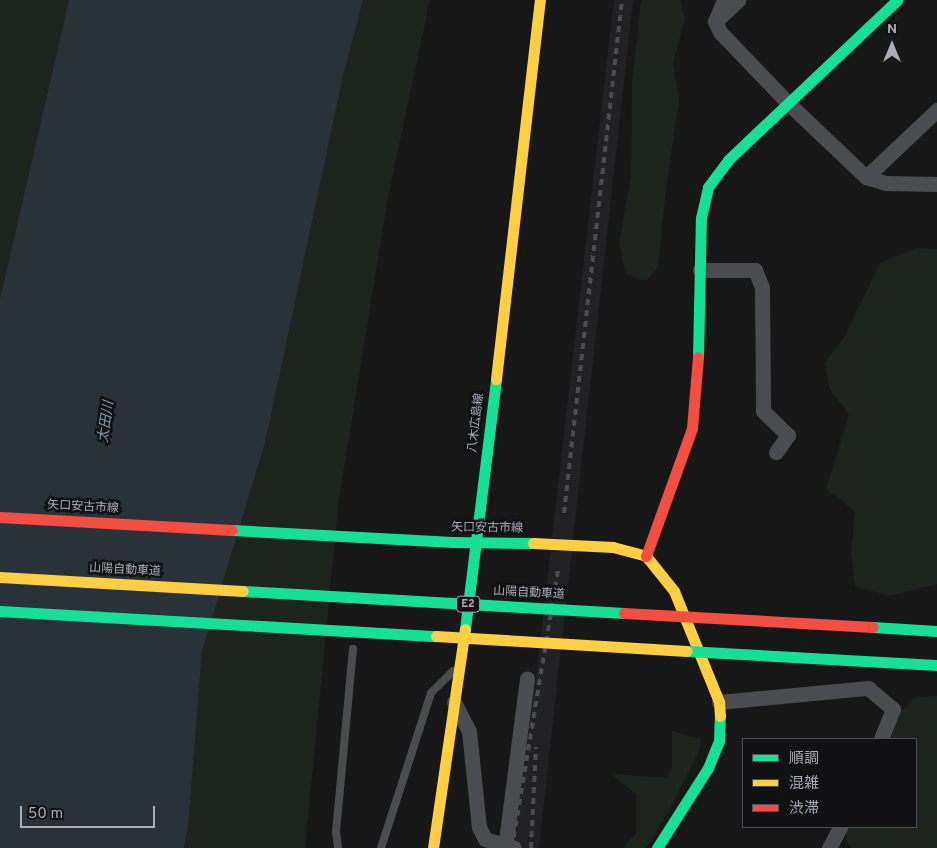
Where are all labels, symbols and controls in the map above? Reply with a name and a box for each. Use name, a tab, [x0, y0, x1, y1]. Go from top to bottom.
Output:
north arrow	[867, 20, 917, 70]
text: N	[887, 21, 897, 38]
street label: 八木広島線	[466, 392, 488, 454]
water label: 太田川	[96, 400, 118, 444]
street label: 矢口安古市線	[47, 499, 119, 517]
street label: 矢口安古市線	[451, 521, 523, 537]
street label: 山陽自動車道	[89, 562, 161, 580]
street label: 山陽自動車道	[493, 585, 565, 603]
road number: E2	[456, 596, 480, 612]
legend	[742, 738, 917, 828]
text: 順調	[789, 750, 819, 769]
text: 混雑	[789, 775, 819, 794]
scale bar	[22, 796, 158, 828]
text: 渋滞	[789, 800, 819, 819]
text: 50 m	[28, 805, 63, 824]

